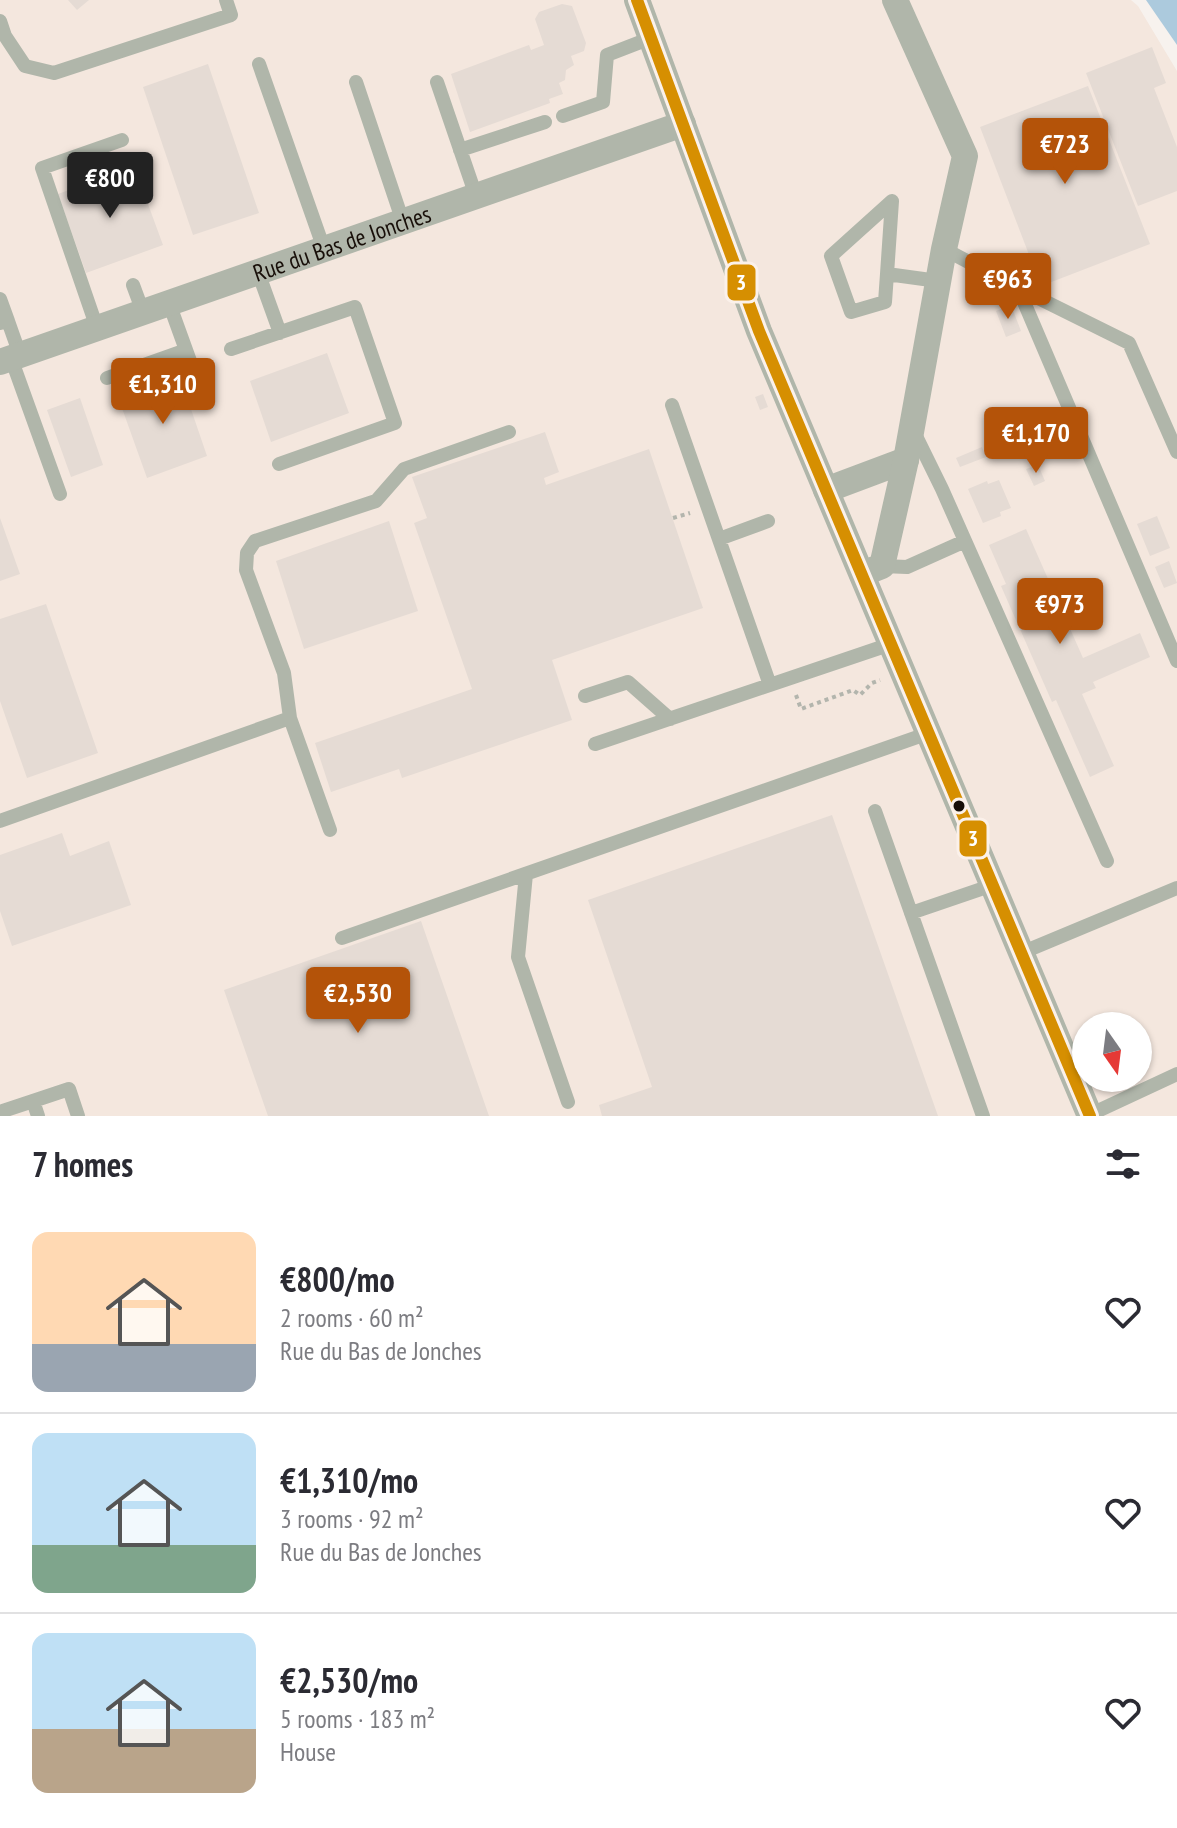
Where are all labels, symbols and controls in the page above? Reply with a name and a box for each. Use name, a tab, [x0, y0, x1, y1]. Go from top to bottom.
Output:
pin: €723	[1018, 118, 1112, 186]
text: €723	[1040, 127, 1090, 160]
pin: €800	[63, 152, 157, 220]
text: €800	[85, 161, 135, 194]
street label: Rue du Bas de Jonches	[249, 198, 435, 288]
pin: €963	[961, 253, 1055, 321]
text: €963	[983, 262, 1033, 295]
line badge: 3	[726, 263, 757, 302]
text: 3	[736, 268, 746, 296]
pin: €1,310	[98, 358, 228, 426]
text: €1,310	[129, 367, 197, 400]
pin: €1,170	[971, 407, 1101, 475]
text: €1,170	[1002, 416, 1070, 449]
pin: €973	[1013, 578, 1107, 646]
text: €973	[1035, 587, 1085, 620]
unlabelled marker	[951, 798, 967, 814]
line badge: 3	[958, 819, 988, 858]
text: 3	[968, 824, 978, 852]
pin: €2,530	[293, 967, 423, 1035]
text: €2,530	[324, 976, 392, 1009]
north arrow	[1072, 1012, 1152, 1092]
map controls	[1072, 1012, 1152, 1092]
text: 7 homes	[32, 1142, 133, 1186]
icon: filters	[1101, 1142, 1145, 1186]
text: €800/mo	[280, 1257, 395, 1301]
icon: home	[96, 1264, 192, 1360]
icon: heart	[1101, 1290, 1145, 1334]
text: 2 rooms · 60 m²	[280, 1301, 424, 1334]
text: Rue du Bas de Jonches	[280, 1334, 482, 1367]
text: €1,310/mo	[280, 1458, 418, 1502]
icon: home	[96, 1465, 192, 1561]
icon: heart	[1101, 1491, 1145, 1535]
text: 3 rooms · 92 m²	[280, 1502, 424, 1535]
text: Rue du Bas de Jonches	[280, 1535, 482, 1568]
text: €2,530/mo	[280, 1658, 418, 1702]
icon: home	[96, 1665, 192, 1761]
icon: heart	[1101, 1691, 1145, 1735]
text: 5 rooms · 183 m²	[280, 1702, 435, 1735]
text: House	[280, 1735, 336, 1768]

